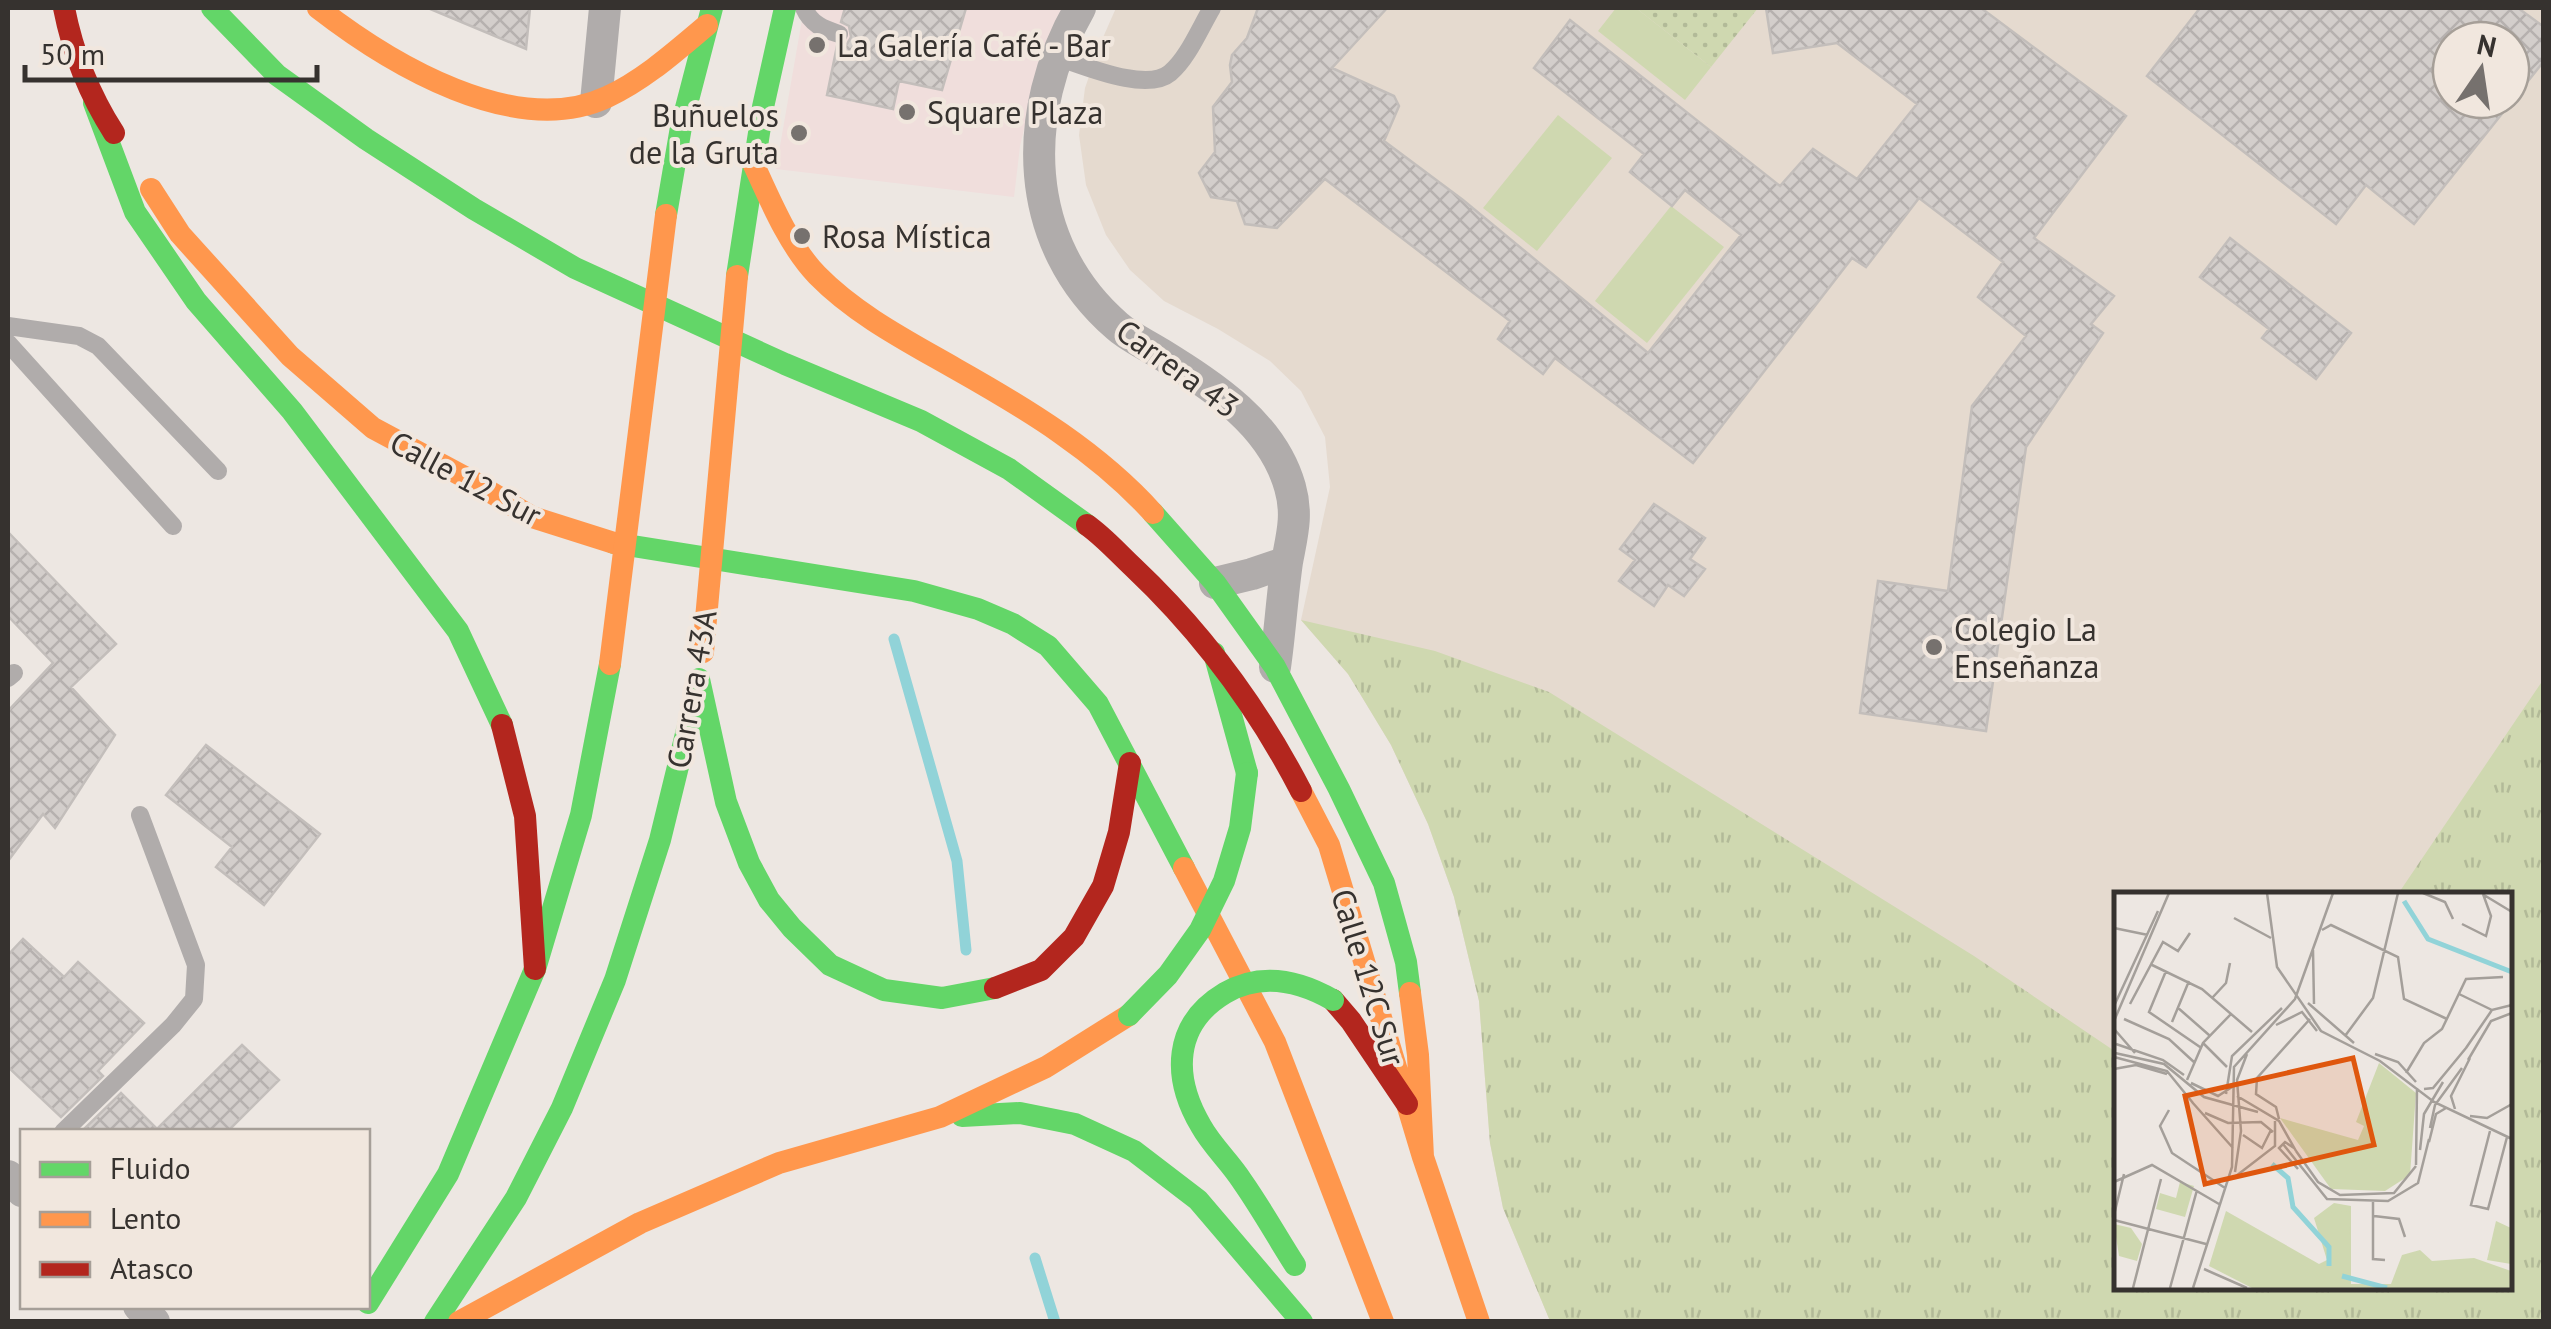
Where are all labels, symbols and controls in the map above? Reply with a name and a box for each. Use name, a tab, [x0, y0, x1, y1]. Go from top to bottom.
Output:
scale bar	[25, 20, 318, 82]
north arrow	[2431, 20, 2531, 120]
place label: La Galería Café - Bar	[837, 24, 1111, 66]
text: N	[2474, 25, 2500, 65]
text: 50 m	[40, 34, 105, 73]
marker: La Galería Café - Bar	[806, 34, 828, 56]
place label: Square Plaza	[927, 91, 1103, 133]
place label: Buñuelos de la Gruta	[629, 94, 779, 173]
marker: Square Plaza	[896, 101, 918, 123]
marker: Buñuelos de la Gruta	[788, 122, 810, 144]
place label: Rosa Mística	[822, 215, 992, 257]
marker: Rosa Mística	[791, 225, 813, 247]
street label: Carrera 43	[1108, 309, 1248, 427]
street label: Calle 12 Sur	[383, 421, 549, 535]
street label: Carrera 43A	[656, 606, 726, 772]
place label: Colegio La Enseñanza	[1954, 608, 2099, 687]
marker: Colegio La Enseñanza	[1923, 636, 1945, 658]
street label: Calle 12C Sur	[1322, 884, 1416, 1071]
inset map	[2114, 892, 2511, 1289]
legend	[20, 1129, 370, 1309]
text: Fluido	[110, 1148, 191, 1187]
text: Lento	[110, 1198, 181, 1237]
text: Atasco	[110, 1248, 194, 1287]

